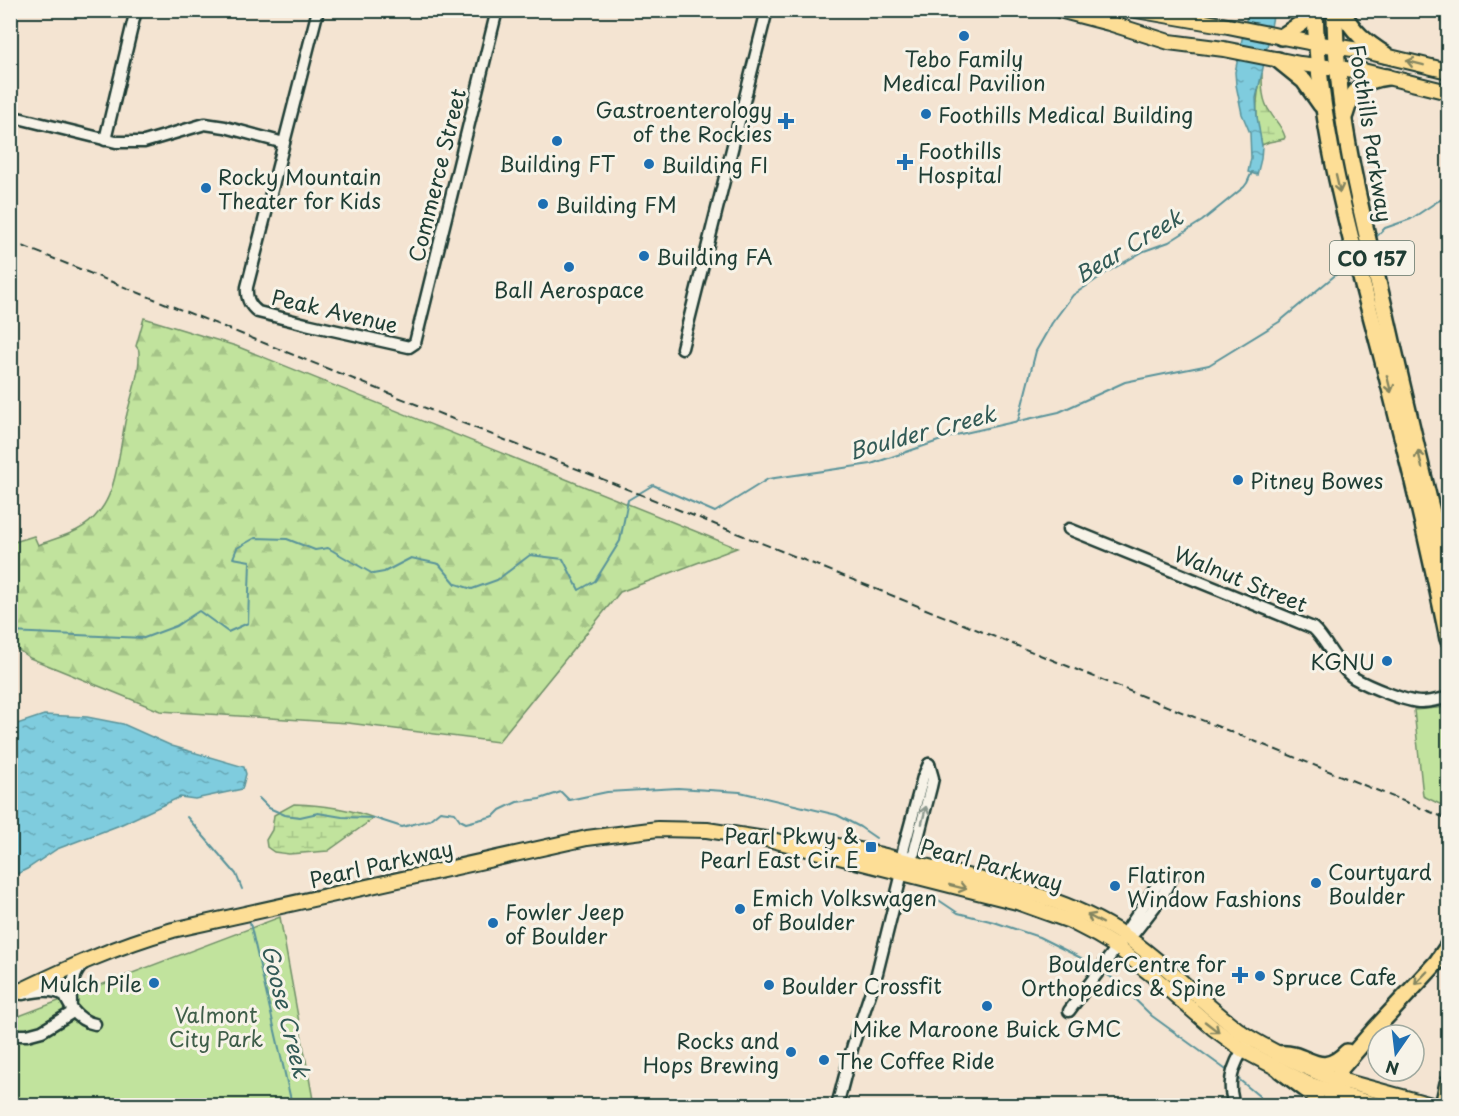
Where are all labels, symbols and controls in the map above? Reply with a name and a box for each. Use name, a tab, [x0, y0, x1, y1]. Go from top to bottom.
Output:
marker: Tebo Family Medical Pavilion	[957, 29, 971, 43]
place label: Tebo Family Medical Pavilion	[882, 42, 1046, 98]
street label: Foothills Parkway	[1342, 42, 1402, 224]
one-way arrow	[1406, 56, 1425, 68]
street label: Commerce Street	[399, 85, 473, 265]
place label: Gastroenterology of the Rockies	[595, 93, 772, 149]
place label: Foothills Medical Building	[938, 98, 1193, 130]
marker: Foothills Medical Building	[919, 107, 933, 121]
marker: Gastroenterology of the Rockies	[777, 112, 795, 130]
marker: Building FT	[550, 134, 564, 148]
place label: Foothills Hospital	[918, 134, 1002, 190]
place label: Building FT	[499, 147, 616, 179]
place label: Building FI	[661, 148, 768, 180]
marker: Foothills Hospital	[896, 153, 914, 171]
marker: Building FI	[642, 157, 656, 171]
place label: Rocky Mountain Theater for Kids	[218, 160, 381, 216]
one-way arrow	[1333, 174, 1345, 193]
marker: Rocky Mountain Theater for Kids	[199, 181, 213, 195]
place label: Building FM	[555, 188, 677, 220]
marker: Building FM	[536, 197, 550, 211]
water label: Bear Creek	[1068, 199, 1190, 290]
place label: Building FA	[656, 240, 773, 272]
road number: CO 157	[1330, 241, 1414, 275]
marker: Building FA	[637, 249, 651, 263]
marker: Ball Aerospace	[562, 260, 576, 274]
place label: Ball Aerospace	[494, 273, 644, 305]
street label: Peak Avenue	[269, 280, 401, 340]
one-way arrow	[1383, 375, 1395, 394]
water label: Boulder Creek	[845, 395, 1001, 466]
one-way arrow	[1413, 450, 1425, 469]
place label: Pitney Bowes	[1250, 464, 1383, 496]
marker: Pitney Bowes	[1231, 473, 1245, 487]
street label: Walnut Street	[1169, 537, 1313, 619]
place label: KGNU	[1310, 645, 1375, 677]
marker: KGNU	[1380, 654, 1394, 668]
one-way arrow	[919, 806, 931, 825]
place label: Pearl Pkwy & Pearl East Cir E	[700, 819, 859, 875]
street label: Pearl Parkway	[917, 830, 1067, 898]
street label: Pearl Parkway	[306, 831, 456, 895]
marker: Pearl Pkwy & Pearl East Cir E	[864, 840, 878, 854]
place label: Courtyard Boulder	[1328, 855, 1432, 911]
place label: Flatiron Window Fashions	[1127, 858, 1301, 914]
marker: Courtyard Boulder	[1309, 876, 1323, 890]
marker: Flatiron Window Fashions	[1108, 879, 1122, 893]
place label: Emich Volkswagen of Boulder	[752, 881, 937, 937]
one-way arrow	[949, 882, 968, 893]
place label: Fowler Jeep of Boulder	[505, 895, 624, 951]
marker: Emich Volkswagen of Boulder	[733, 902, 747, 916]
one-way arrow	[1087, 913, 1105, 924]
marker: Fowler Jeep of Boulder	[486, 916, 500, 930]
water label: Goose Creek	[255, 941, 320, 1082]
place label: BoulderCentre for Orthopedics & Spine	[1021, 947, 1226, 1003]
place label: Spruce Cafe	[1272, 960, 1397, 992]
marker: BoulderCentre for Orthopedics & Spine	[1231, 966, 1249, 984]
place label: Mulch Pile	[40, 967, 142, 999]
place label: Boulder Crossfit	[781, 969, 942, 1001]
marker: Spruce Cafe	[1253, 969, 1267, 983]
one-way arrow	[1414, 971, 1428, 986]
marker: Mulch Pile	[147, 976, 161, 990]
marker: Boulder Crossfit	[762, 978, 776, 992]
park label: Valmont City Park	[169, 998, 264, 1054]
marker: Mike Maroone Buick GMC	[980, 999, 994, 1013]
place label: Mike Maroone Buick GMC	[852, 1012, 1122, 1044]
one-way arrow	[1204, 1020, 1220, 1033]
north arrow	[1366, 1023, 1426, 1083]
place label: Rocks and Hops Brewing	[643, 1024, 779, 1080]
place label: The Coffee Ride	[836, 1044, 995, 1076]
marker: Rocks and Hops Brewing	[784, 1045, 798, 1059]
marker: The Coffee Ride	[817, 1053, 831, 1067]
text: N	[1383, 1055, 1401, 1082]

